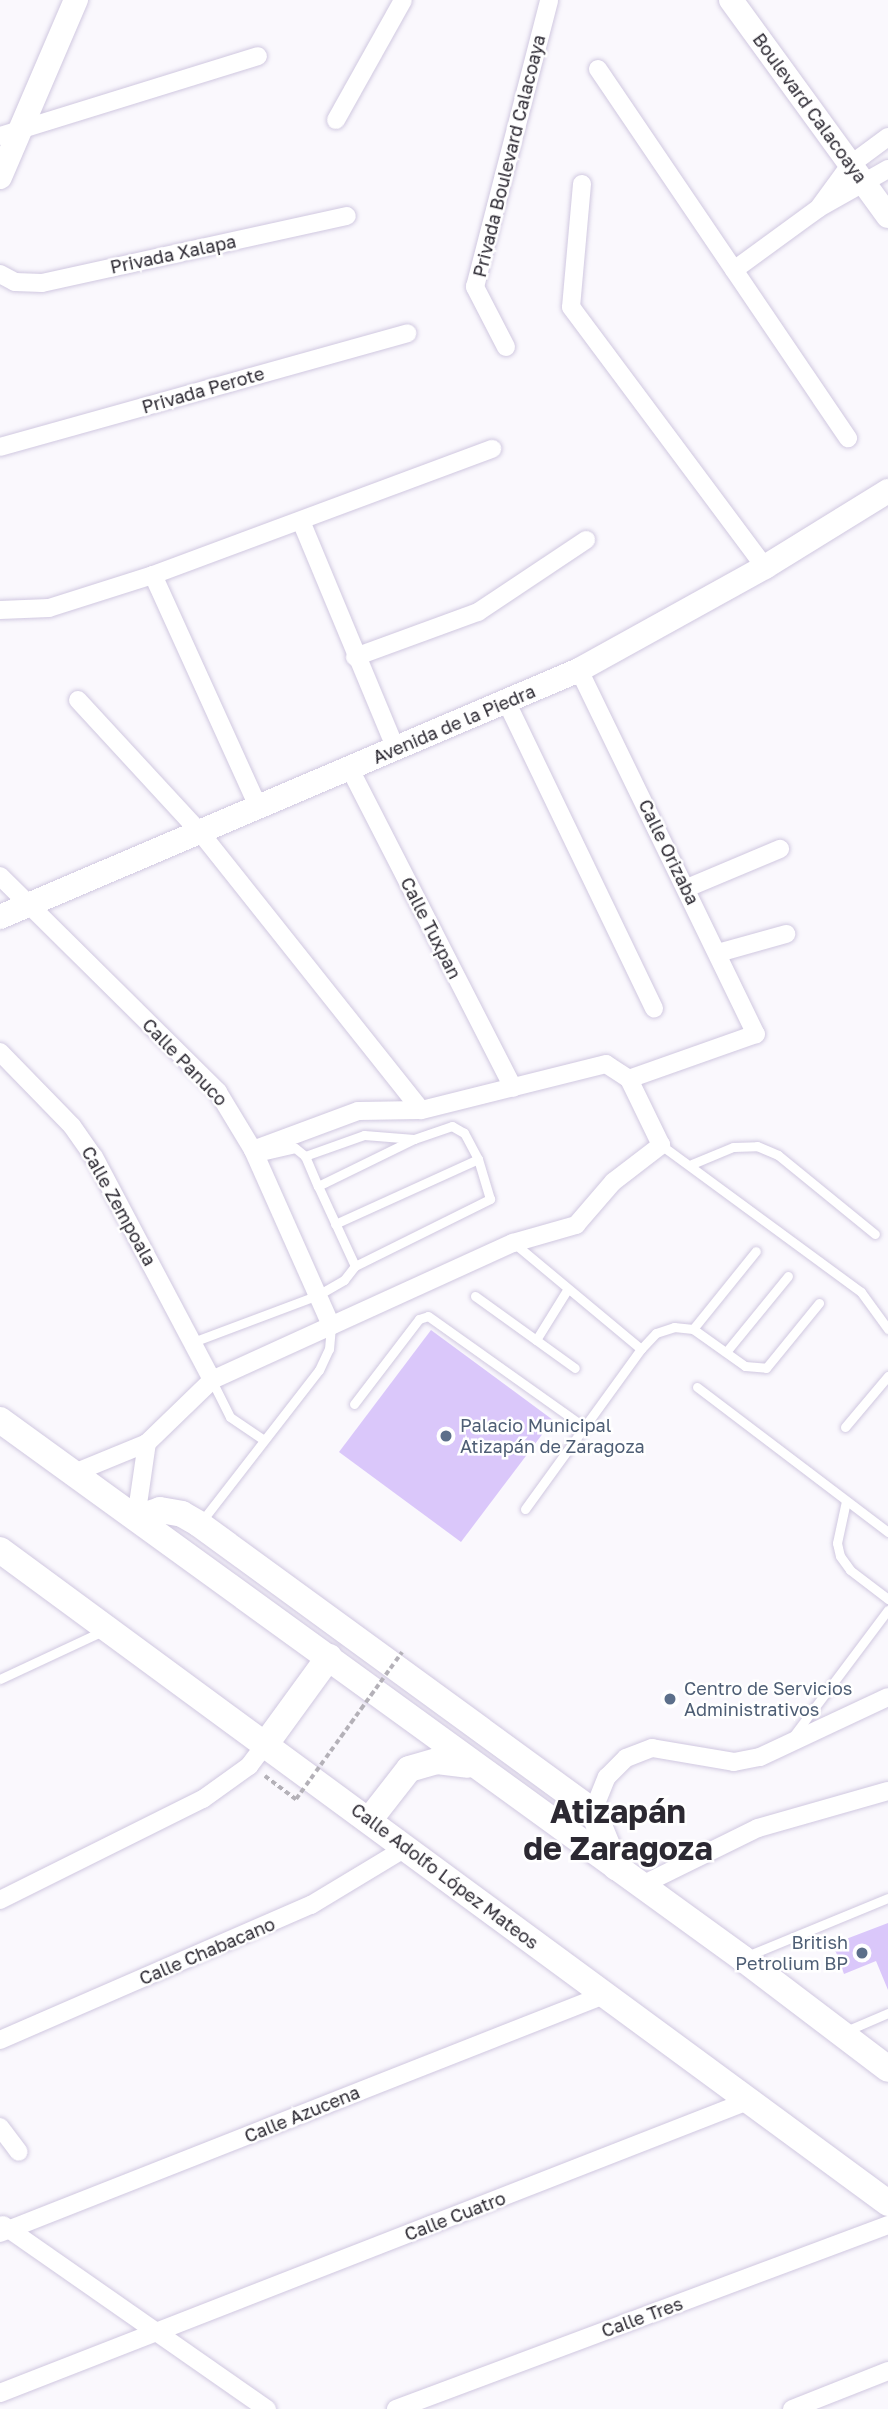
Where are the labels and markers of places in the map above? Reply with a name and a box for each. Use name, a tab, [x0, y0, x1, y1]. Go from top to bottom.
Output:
place label: Palacio Municipal Atizapán de Zaragoza	[460, 1415, 645, 1458]
marker: Palacio Municipal Atizapán de Zaragoza	[438, 1428, 454, 1444]
place label: Centro de Servicios Administrativos	[684, 1678, 852, 1720]
marker: Centro de Servicios Administrativos	[662, 1691, 678, 1707]
place label: British Petrolium BP	[735, 1932, 848, 1974]
marker: British Petrolium BP	[854, 1945, 870, 1961]

